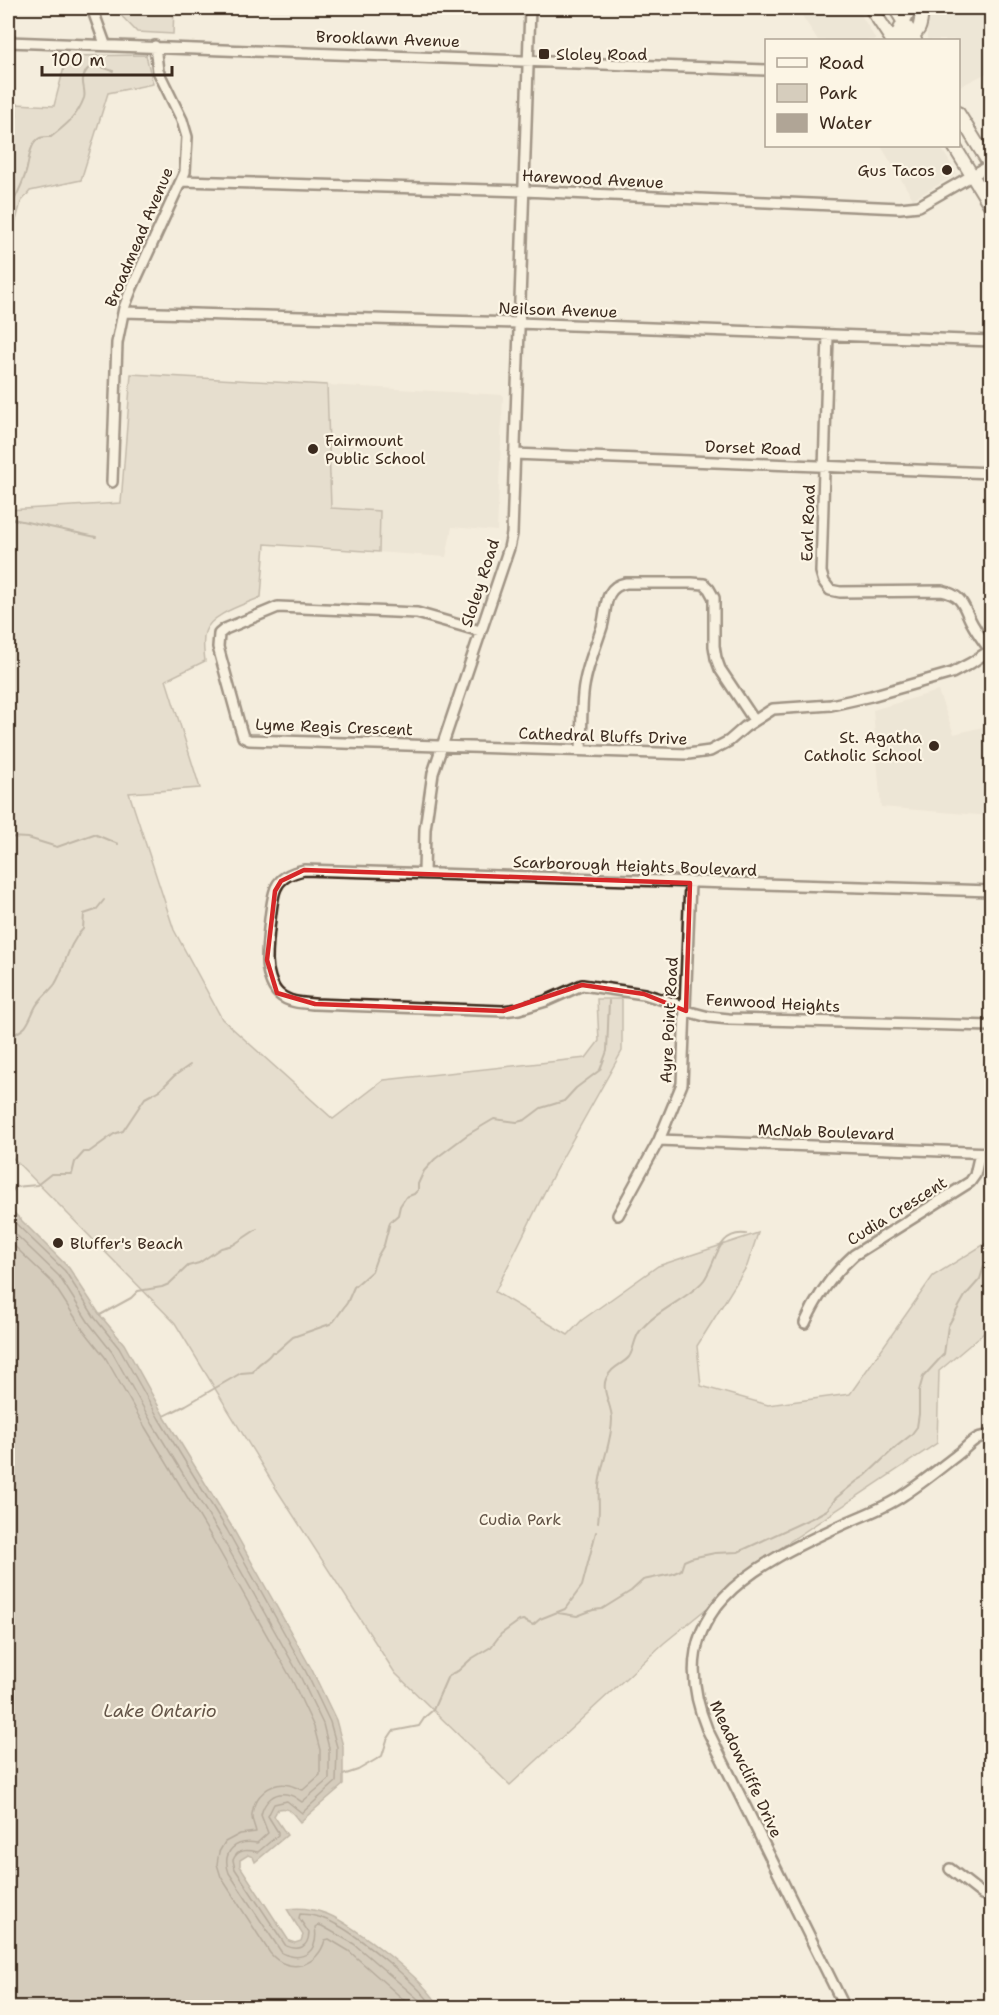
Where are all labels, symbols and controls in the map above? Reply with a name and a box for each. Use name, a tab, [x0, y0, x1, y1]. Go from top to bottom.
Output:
street label: Brooklawn Avenue	[316, 26, 460, 52]
scale bar	[42, 39, 172, 77]
legend	[765, 39, 960, 147]
place label: Sloley Road	[556, 44, 648, 65]
marker: Sloley Road	[537, 47, 551, 61]
text: 100 m	[51, 48, 105, 72]
text: Road	[819, 51, 864, 75]
text: Park	[819, 81, 858, 105]
text: Water	[819, 111, 872, 135]
place label: Gus Tacos	[858, 160, 935, 181]
marker: Gus Tacos	[940, 163, 954, 177]
street label: Broadmead Avenue	[100, 164, 178, 310]
street label: Harewood Avenue	[522, 165, 664, 193]
street label: Neilson Avenue	[498, 297, 618, 323]
place label: Fairmount Public School	[325, 430, 426, 469]
street label: Dorset Road	[705, 436, 801, 460]
marker: Fairmount Public School	[306, 442, 320, 456]
street label: Earl Road	[796, 484, 820, 562]
street label: Sloley Road	[456, 536, 504, 630]
street label: Lyme Regis Crescent	[255, 714, 413, 740]
street label: Cathedral Bluffs Drive	[518, 723, 688, 749]
place label: St. Agatha Catholic School	[804, 727, 922, 766]
marker: St. Agatha Catholic School	[927, 739, 941, 753]
street label: Scarborough Heights Boulevard	[512, 851, 758, 881]
street label: Ayre Point Road	[655, 956, 683, 1084]
street label: Fenwood Heights	[705, 989, 841, 1017]
street label: McNab Boulevard	[757, 1119, 895, 1145]
street label: Cudia Crescent	[843, 1172, 951, 1250]
place label: Bluffer's Beach	[70, 1233, 183, 1254]
marker: Bluffer's Beach	[51, 1236, 65, 1250]
park label: Cudia Park	[479, 1509, 561, 1530]
street label: Meadowcliffe Drive	[705, 1697, 787, 1841]
water label: Lake Ontario	[103, 1699, 217, 1723]

